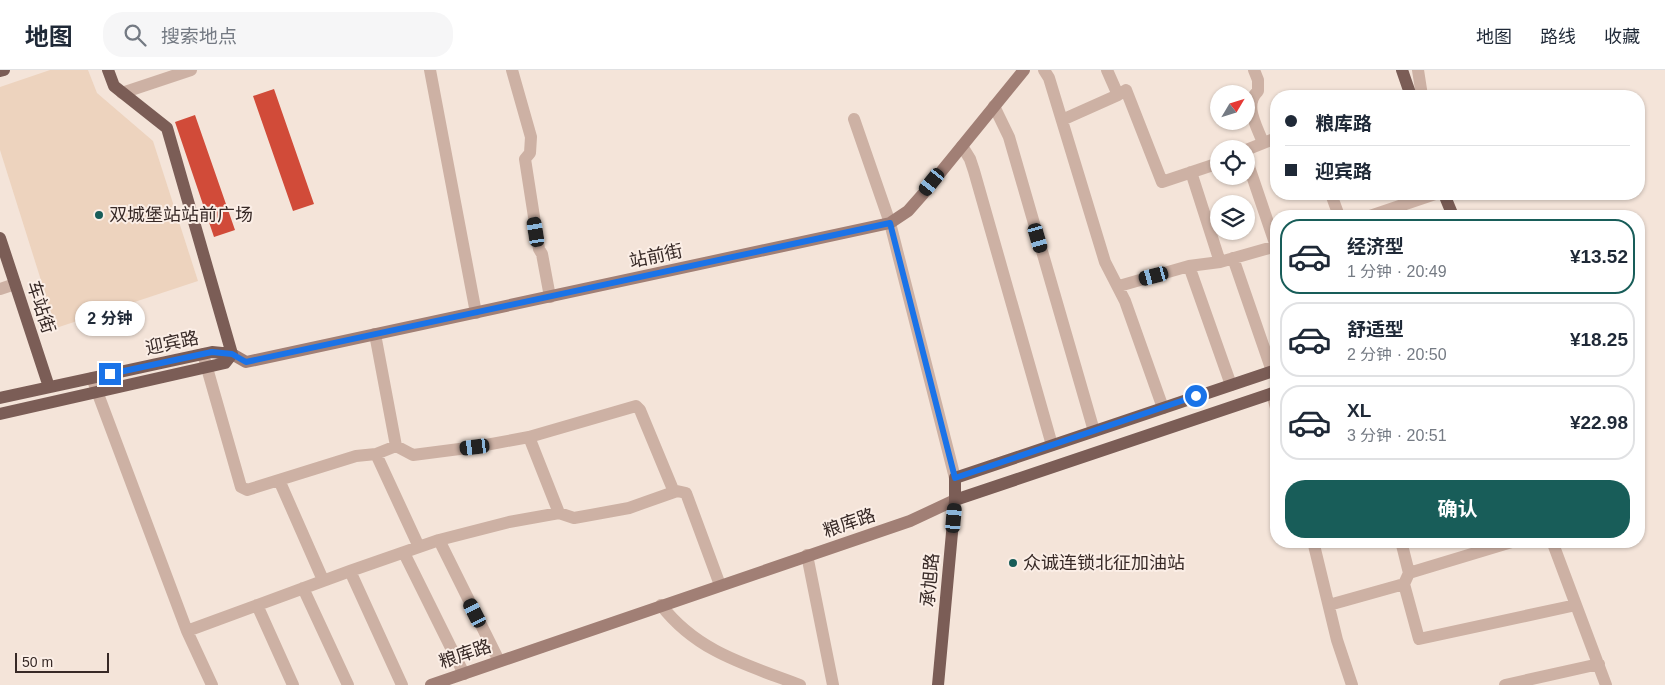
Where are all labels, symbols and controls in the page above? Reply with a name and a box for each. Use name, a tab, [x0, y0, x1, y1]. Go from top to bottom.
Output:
search box	[103, 12, 453, 57]
icon: search	[121, 21, 149, 49]
text: 地图	[25, 23, 73, 50]
text: 搜索地点	[161, 26, 237, 47]
text: 地图	[1476, 27, 1512, 47]
text: 路线	[1540, 27, 1576, 47]
text: 收藏	[1604, 27, 1640, 47]
north arrow	[1210, 85, 1255, 130]
map controls	[1210, 85, 1255, 240]
text: 粮库路	[1315, 113, 1372, 134]
button: locate	[1210, 140, 1255, 185]
text: 迎宾路	[1315, 161, 1372, 182]
car	[916, 166, 947, 198]
button: layers	[1210, 195, 1255, 240]
place label: 双城堡站站前广场	[109, 205, 253, 225]
marker: 双城堡站站前广场	[93, 209, 105, 221]
car	[526, 216, 545, 248]
car	[1026, 222, 1049, 254]
icon: car	[1287, 234, 1332, 279]
text: 经济型	[1347, 236, 1404, 257]
street label: 站前街	[628, 241, 684, 271]
text: ¥13.52	[1570, 246, 1628, 267]
text: 1 分钟 · 20:49	[1347, 263, 1447, 280]
car	[1137, 265, 1170, 287]
street label: 车站街	[23, 278, 59, 336]
callout: 2 分钟	[75, 302, 145, 336]
text: 2 分钟	[87, 310, 133, 327]
icon: car	[1287, 317, 1332, 362]
text: 舒适型	[1347, 319, 1404, 340]
street label: 迎宾路	[144, 328, 200, 358]
text: ¥18.25	[1570, 329, 1628, 350]
text: 2 分钟 · 20:50	[1347, 346, 1447, 363]
route end	[99, 363, 121, 385]
route start	[1185, 385, 1207, 407]
icon: car	[1287, 400, 1332, 445]
text: XL	[1347, 400, 1371, 421]
text: ¥22.98	[1570, 412, 1628, 433]
text: 3 分钟 · 20:51	[1347, 427, 1447, 444]
car	[459, 438, 490, 456]
button: 确认	[1285, 480, 1630, 538]
car	[945, 502, 962, 534]
street label: 粮库路	[820, 505, 878, 541]
street label: 承旭路	[918, 552, 942, 608]
place label: 众诚连锁北征加油站	[1023, 553, 1185, 573]
marker: 众诚连锁北征加油站	[1007, 557, 1019, 569]
car	[461, 596, 488, 630]
street label: 粮库路	[436, 636, 494, 672]
scale bar	[15, 650, 109, 673]
text: 50 m	[22, 654, 53, 670]

